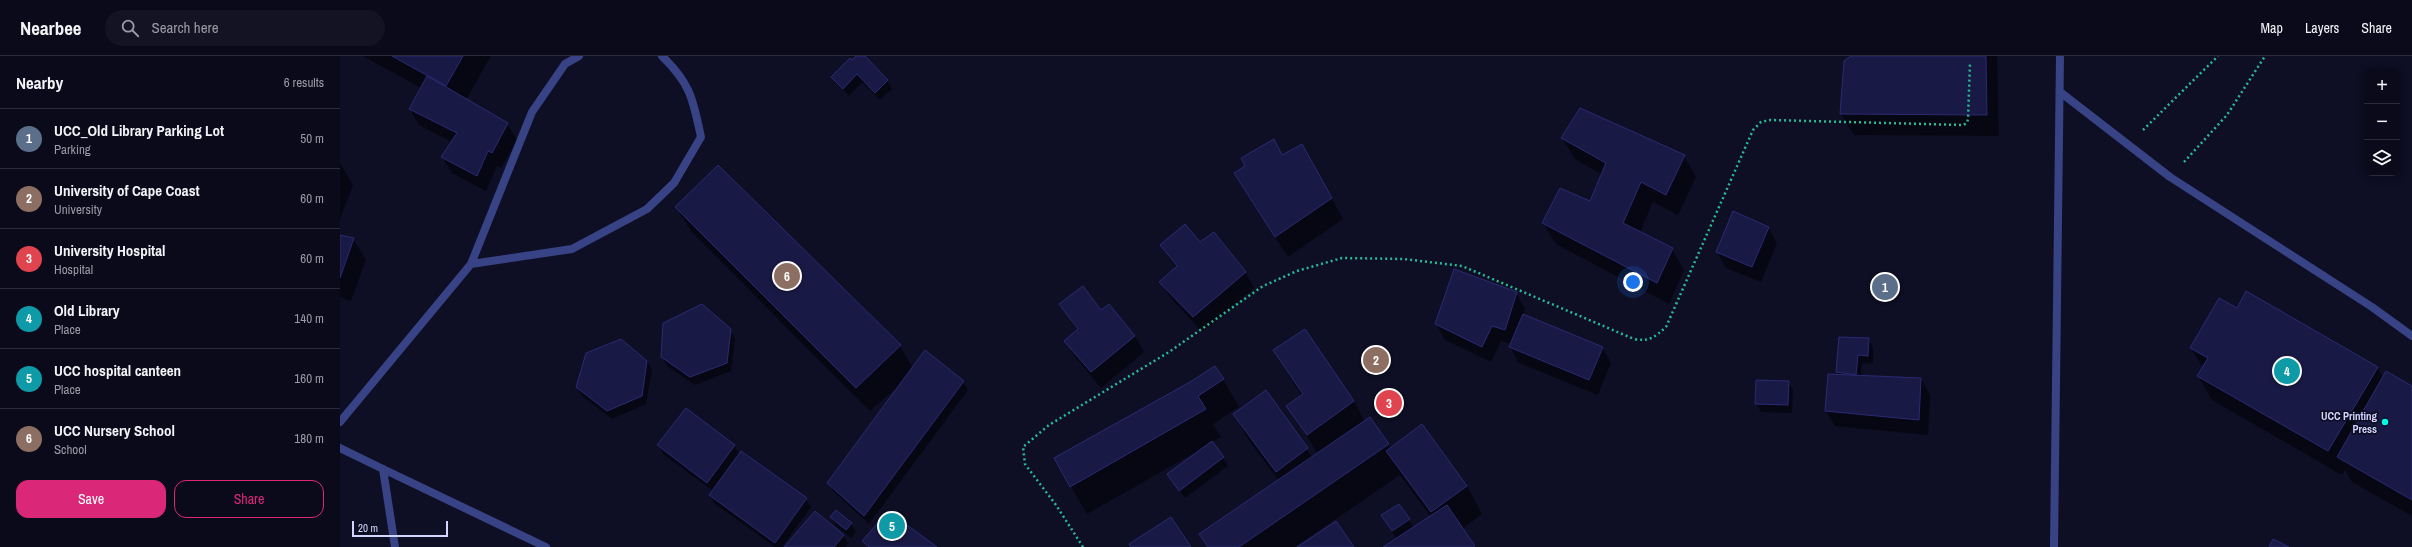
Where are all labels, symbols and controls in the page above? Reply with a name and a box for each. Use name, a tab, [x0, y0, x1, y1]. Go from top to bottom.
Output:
search box	[105, 10, 385, 46]
text: Nearbee	[20, 15, 81, 41]
icon: search	[119, 17, 141, 39]
text: Search here	[151, 17, 219, 38]
text: Map	[2261, 19, 2283, 37]
text: Layers	[2305, 19, 2339, 37]
text: Share	[2361, 19, 2392, 37]
map controls	[2364, 68, 2400, 176]
button: +	[2364, 68, 2400, 104]
text: Nearby	[16, 71, 63, 94]
text: 6 results	[284, 74, 324, 91]
button: −	[2364, 104, 2400, 140]
text: UCC_Old Library Parking Lot	[54, 120, 224, 141]
text: 1	[26, 130, 32, 147]
text: 50 m	[300, 130, 324, 147]
button: layers	[2364, 140, 2400, 176]
text: Parking	[54, 141, 91, 158]
text: University of Cape Coast	[54, 180, 200, 201]
text: 2	[26, 190, 32, 207]
text: 60 m	[300, 190, 324, 207]
text: University	[54, 201, 102, 218]
text: University Hospital	[54, 240, 165, 261]
text: 3	[26, 250, 32, 267]
text: 60 m	[300, 250, 324, 267]
text: Hospital	[54, 261, 93, 278]
pin: 6	[774, 261, 800, 291]
your location	[1623, 272, 1643, 292]
pin: 1	[1872, 272, 1898, 302]
text: Old Library	[54, 300, 120, 321]
text: 4	[26, 310, 32, 327]
text: 140 m	[294, 310, 324, 327]
text: Place	[54, 321, 81, 338]
pin: 2	[1363, 345, 1389, 375]
pin: 4	[2274, 356, 2300, 386]
text: UCC hospital canteen	[54, 360, 181, 381]
text: 5	[26, 370, 32, 387]
text: 160 m	[294, 370, 324, 387]
text: Place	[54, 381, 81, 398]
pin: 3	[1376, 388, 1402, 418]
place label: UCC Printing Press	[2321, 409, 2377, 436]
marker: UCC Printing Press	[2380, 417, 2390, 427]
text: UCC Nursery School	[54, 420, 175, 441]
text: 6	[26, 430, 32, 447]
text: 180 m	[294, 430, 324, 447]
text: School	[54, 441, 87, 458]
button: Save	[16, 480, 166, 518]
button: Share	[174, 480, 324, 518]
pin: 5	[879, 511, 905, 541]
scale bar	[352, 519, 448, 538]
text: 20 m	[358, 521, 378, 535]

